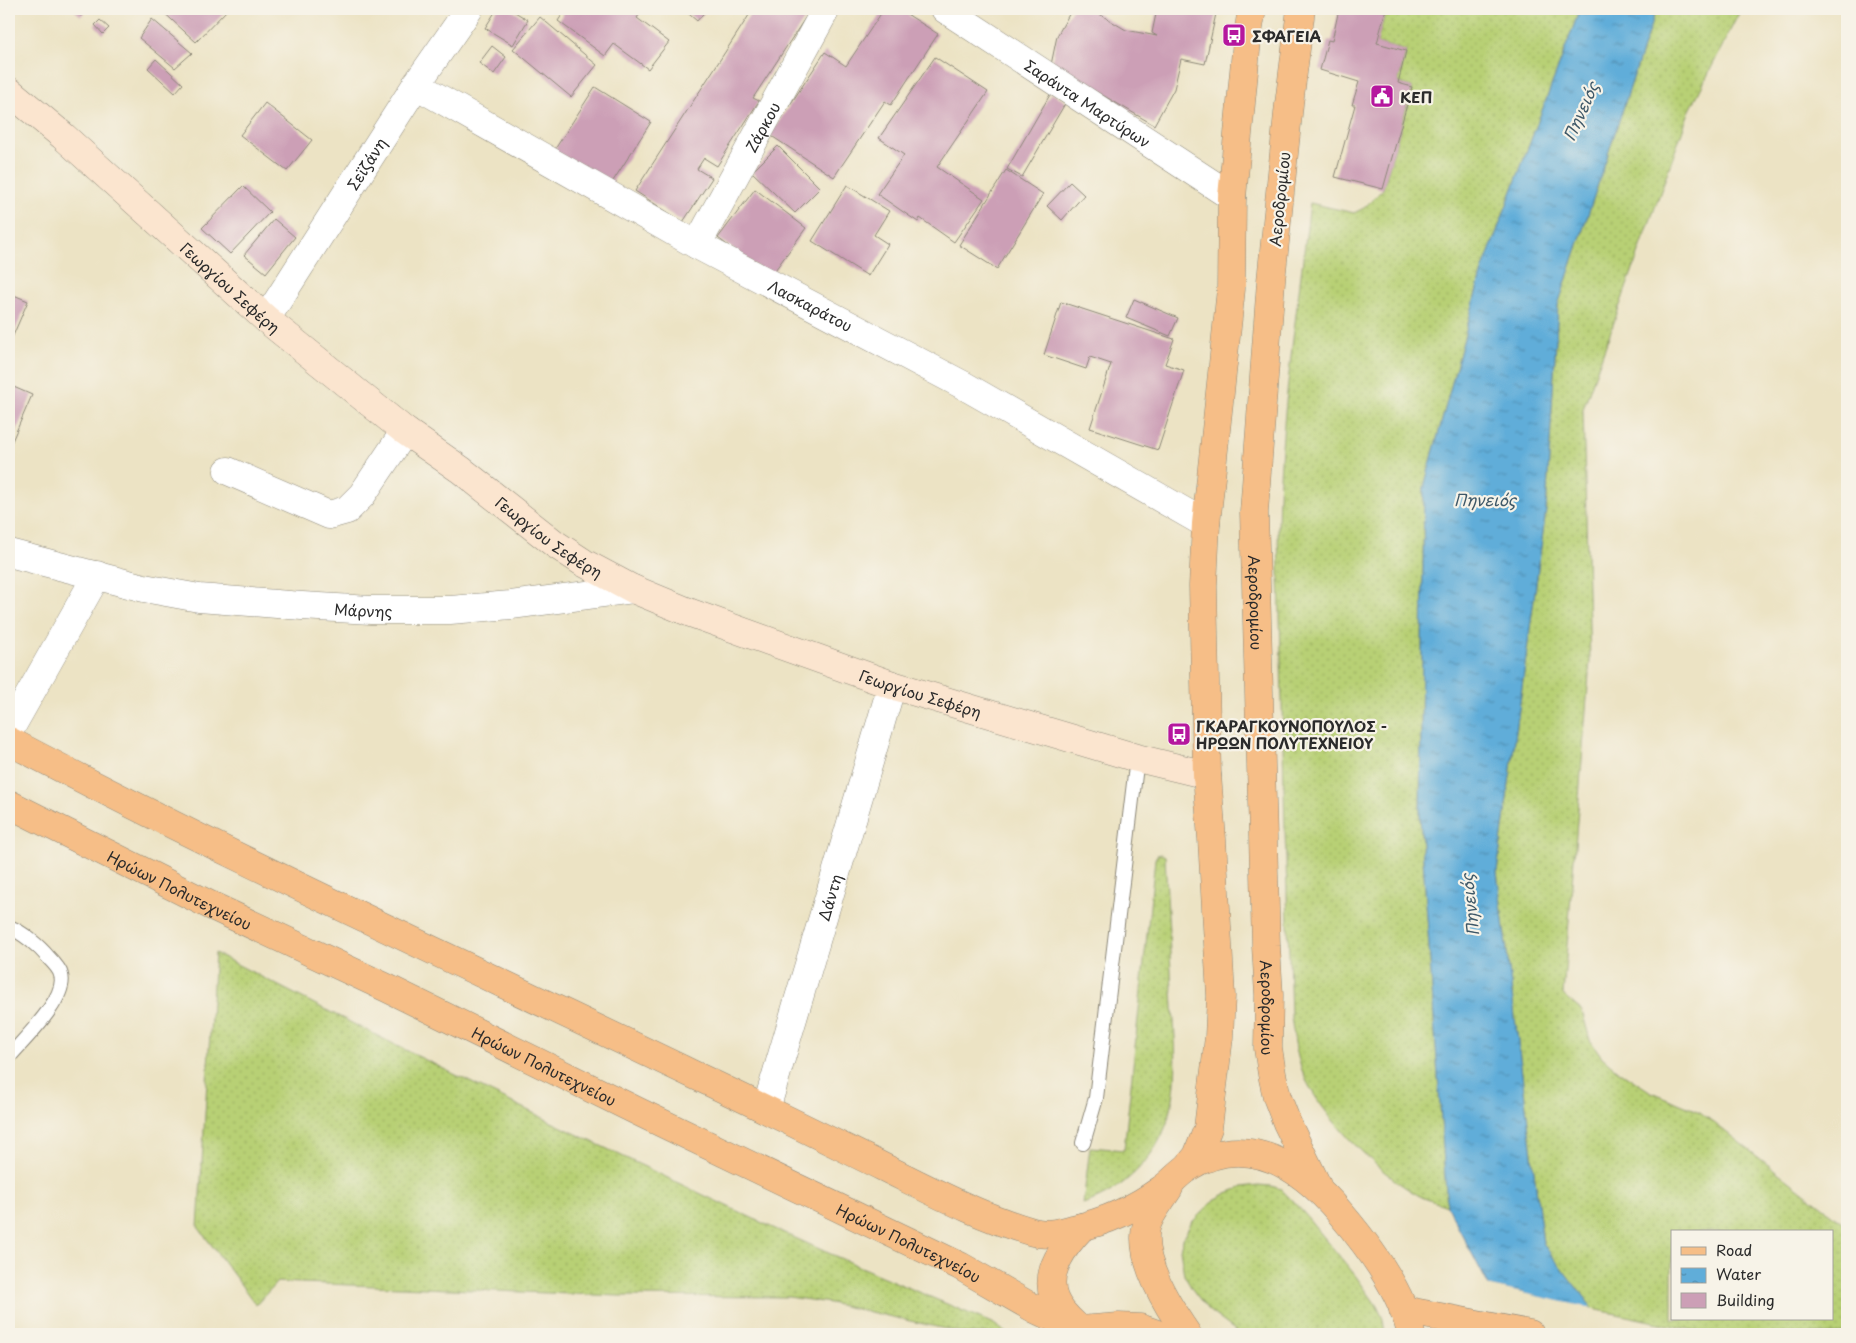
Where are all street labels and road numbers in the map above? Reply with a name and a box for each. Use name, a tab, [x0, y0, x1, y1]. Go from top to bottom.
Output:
street label: Σαράντα Μαρτύρων	[1020, 53, 1156, 152]
street label: Ζάρκου	[739, 97, 785, 156]
street label: Σεϊζάνη	[340, 133, 391, 194]
street label: Αεροδρομίου	[1263, 151, 1295, 247]
street label: Γεωργίου Σεφέρη	[176, 236, 286, 338]
street label: Λασκαράτου	[765, 273, 857, 337]
street label: Γεωργίου Σεφέρη	[491, 490, 607, 582]
street label: Αεροδρομίου	[1244, 555, 1269, 651]
street label: Μάρνης	[334, 596, 393, 622]
street label: Γεωργίου Σεφέρη	[856, 663, 984, 723]
street label: Ηρώων Πολυτεχνείου	[104, 844, 256, 935]
street label: Δάντη	[811, 871, 847, 923]
street label: Αεροδρομίου	[1255, 959, 1281, 1057]
street label: Ηρώων Πολυτεχνείου	[468, 1020, 621, 1111]
street label: Ηρώων Πολυτεχνείου	[833, 1197, 986, 1287]

